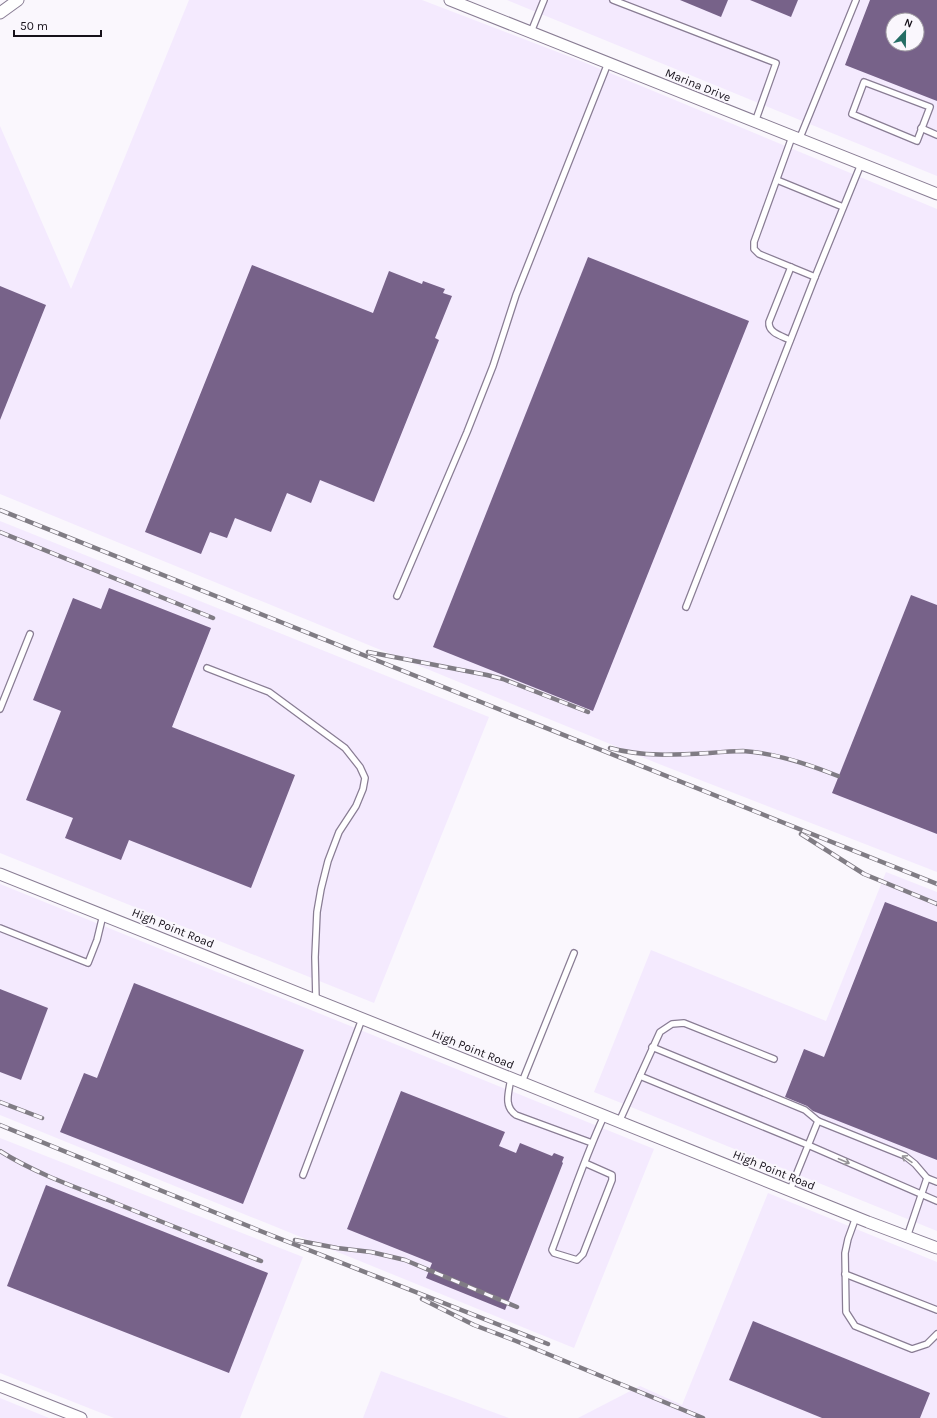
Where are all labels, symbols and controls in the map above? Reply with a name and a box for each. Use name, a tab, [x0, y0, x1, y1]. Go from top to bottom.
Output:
scale bar	[14, 12, 101, 38]
north arrow	[885, 12, 925, 52]
text: N	[902, 16, 915, 31]
text: 50 m	[20, 19, 48, 33]
street label: Marina Drive	[663, 66, 733, 104]
street label: High Point Road	[130, 905, 216, 951]
street label: High Point Road	[430, 1026, 516, 1072]
street label: High Point Road	[731, 1147, 817, 1193]
one-way arrow	[902, 1155, 913, 1163]
one-way arrow	[837, 1158, 849, 1165]

